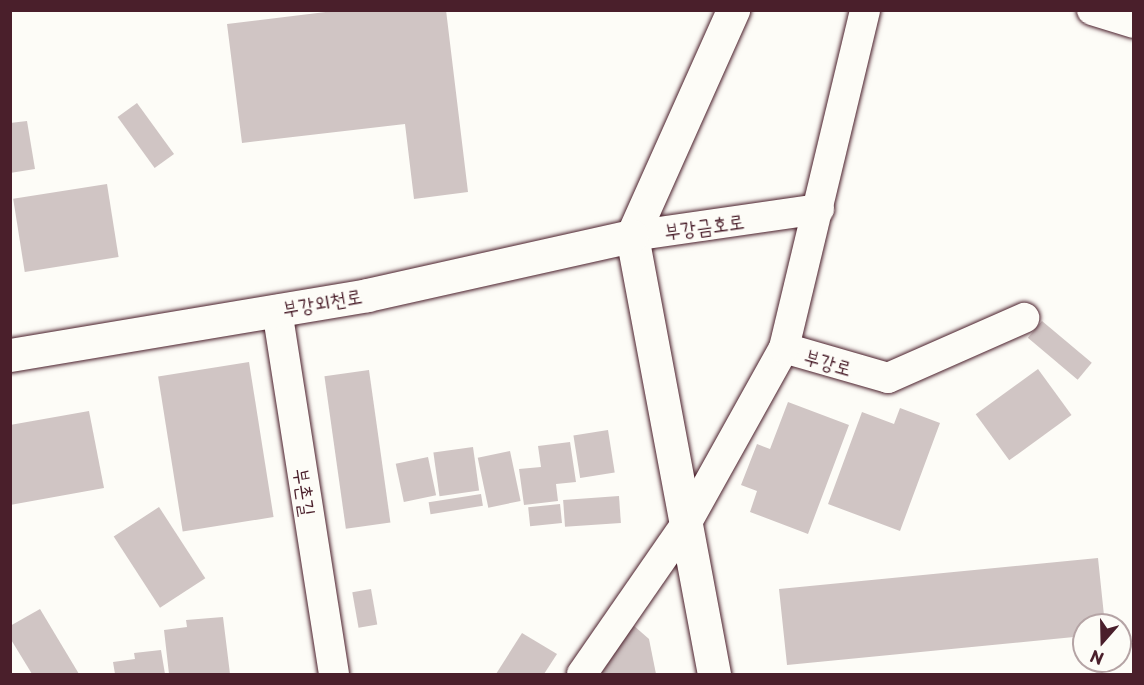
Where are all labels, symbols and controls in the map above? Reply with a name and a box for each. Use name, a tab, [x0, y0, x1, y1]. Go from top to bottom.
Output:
street label: 부강금호로	[662, 209, 746, 243]
street label: 부강외천로	[280, 283, 364, 321]
street label: 부강로	[801, 344, 855, 380]
street label: 부촌길	[289, 466, 321, 518]
north arrow	[1072, 613, 1132, 673]
text: N	[1086, 645, 1107, 671]

